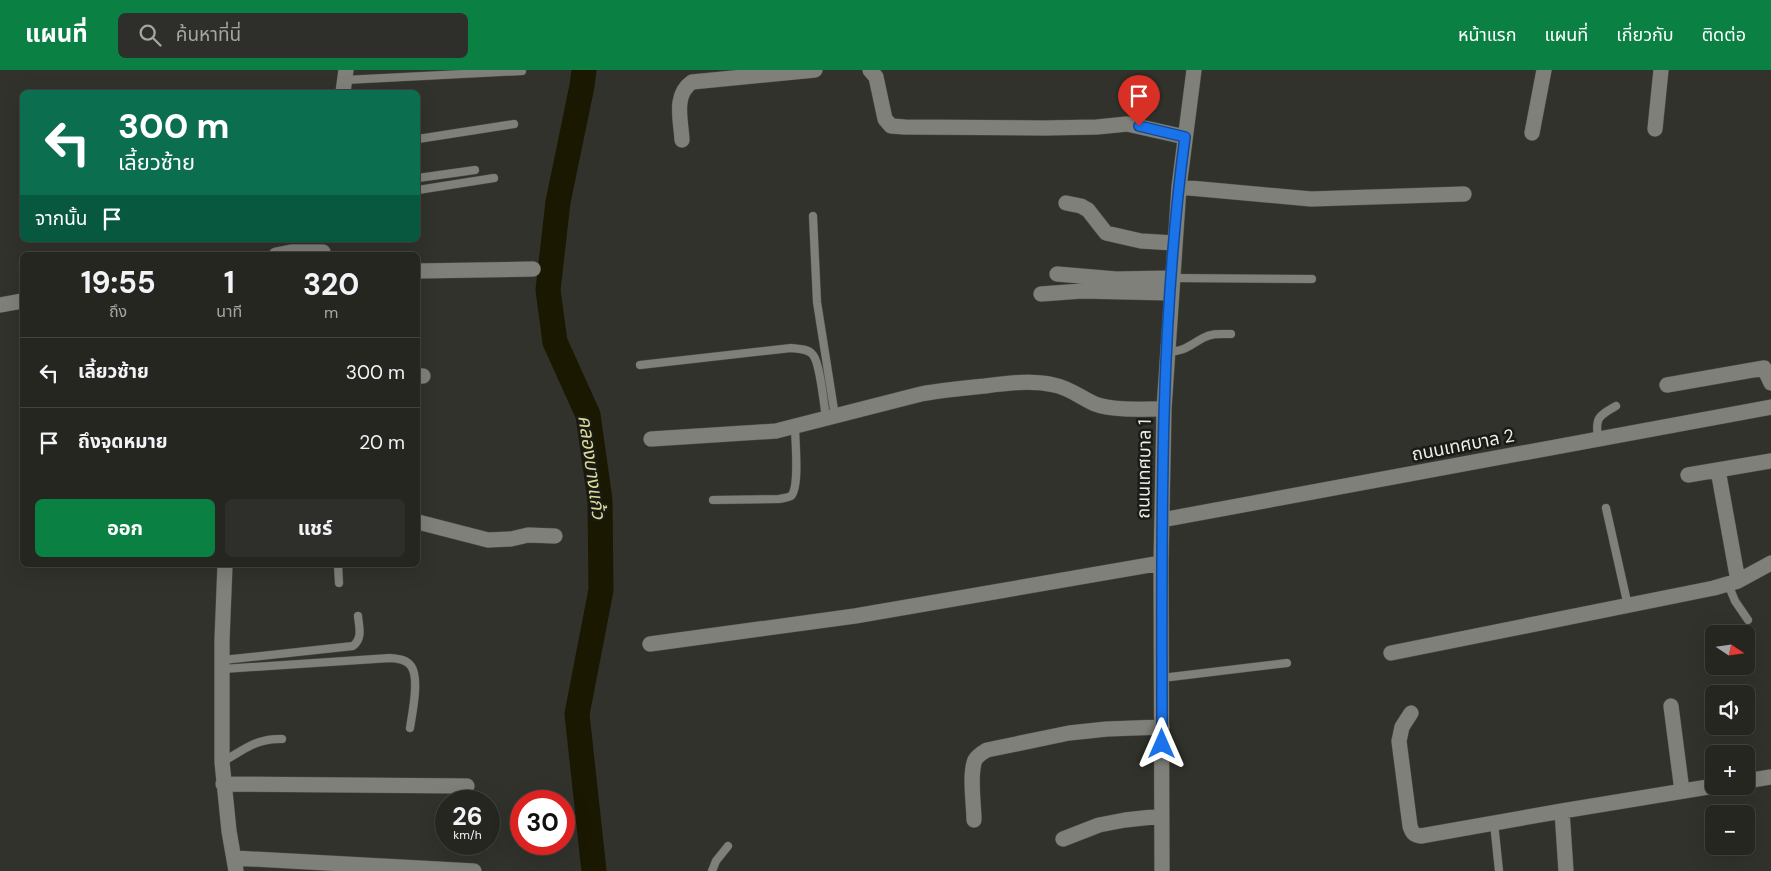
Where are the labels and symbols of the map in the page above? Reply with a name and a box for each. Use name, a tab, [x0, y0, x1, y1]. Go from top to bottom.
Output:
pin	[1118, 75, 1160, 126]
water label: คลองบางแก้ว	[572, 413, 612, 521]
street label: ถนนเทศบาล 1	[1131, 419, 1157, 519]
street label: ถนนเทศบาล 2	[1410, 423, 1516, 467]
north arrow	[1705, 625, 1755, 675]
position arrow	[1135, 717, 1187, 769]
speed limit sign: 30	[510, 790, 575, 855]

